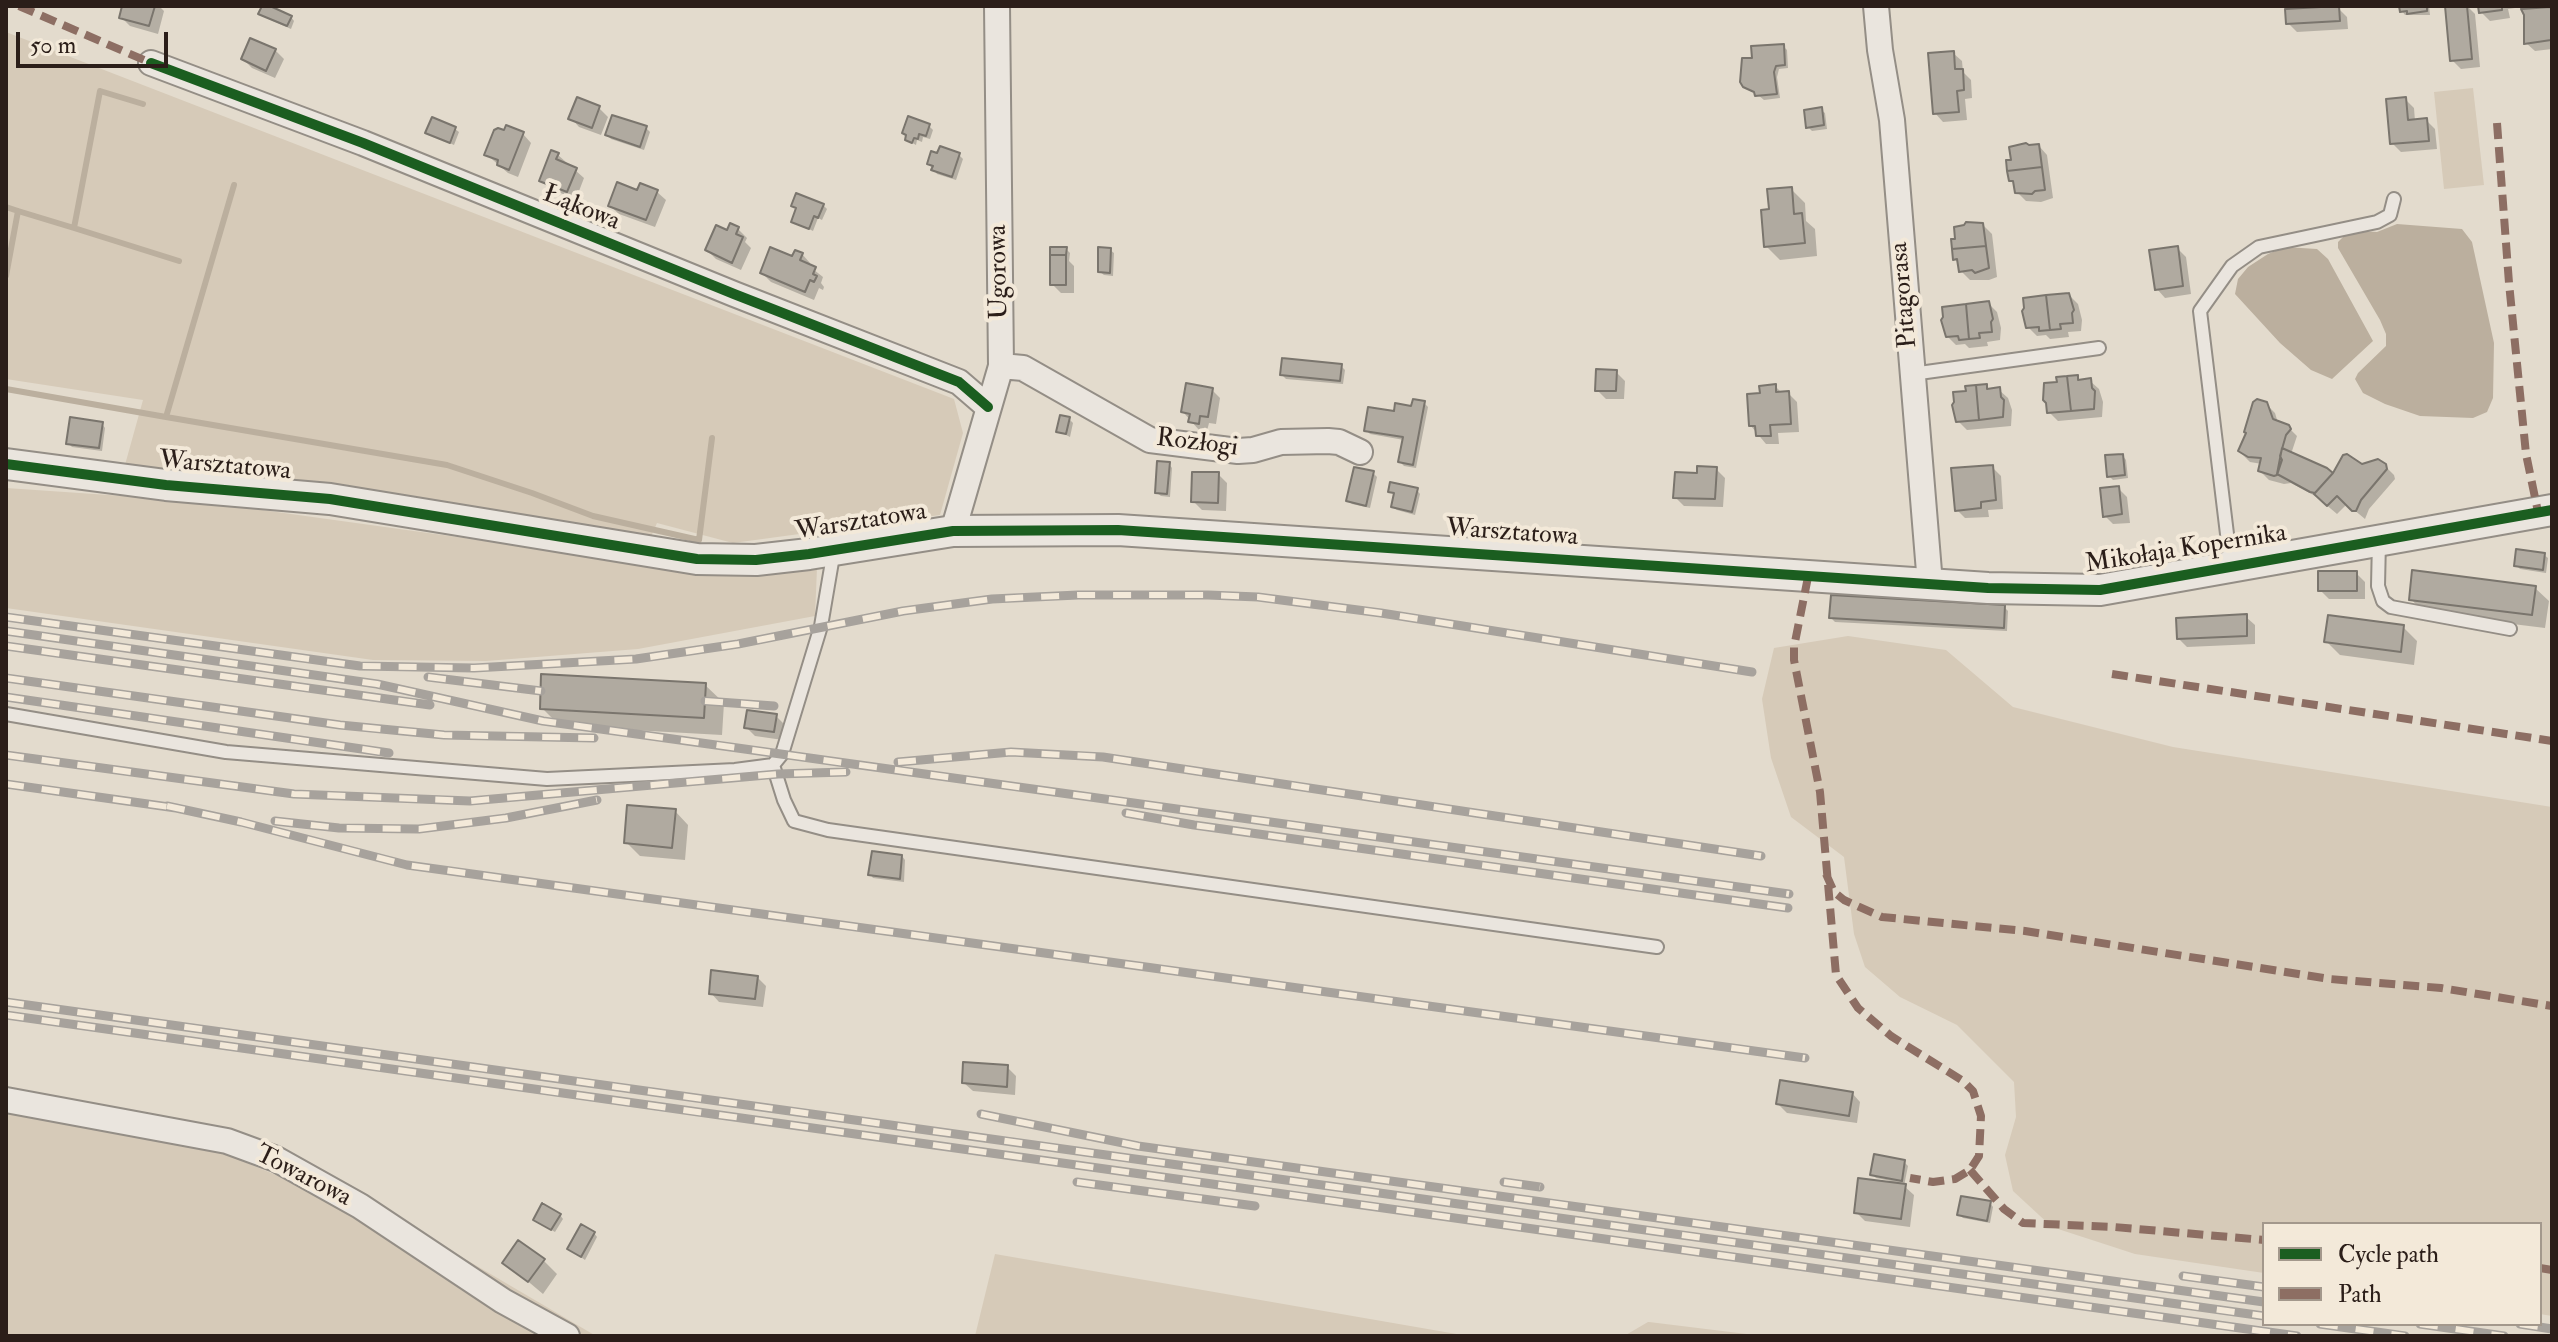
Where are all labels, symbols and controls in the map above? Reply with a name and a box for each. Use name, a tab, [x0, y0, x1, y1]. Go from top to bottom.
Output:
scale bar	[20, 16, 172, 66]
text: 50 m	[30, 30, 76, 61]
street label: Łąkowa	[538, 179, 624, 239]
street label: Ugorowa	[984, 224, 1016, 320]
street label: Pitagorasa	[1885, 241, 1925, 349]
street label: Rozłogi	[1154, 424, 1240, 464]
street label: Warsztatowa	[158, 446, 292, 488]
street label: Warsztatowa	[793, 497, 929, 549]
street label: Warsztatowa	[1445, 514, 1579, 554]
street label: Mikołaja Kopernika	[2083, 519, 2289, 581]
street label: Towarowa	[250, 1140, 356, 1214]
legend	[2262, 1222, 2542, 1326]
text: Cycle path	[2338, 1239, 2439, 1270]
text: Path	[2338, 1279, 2382, 1310]

